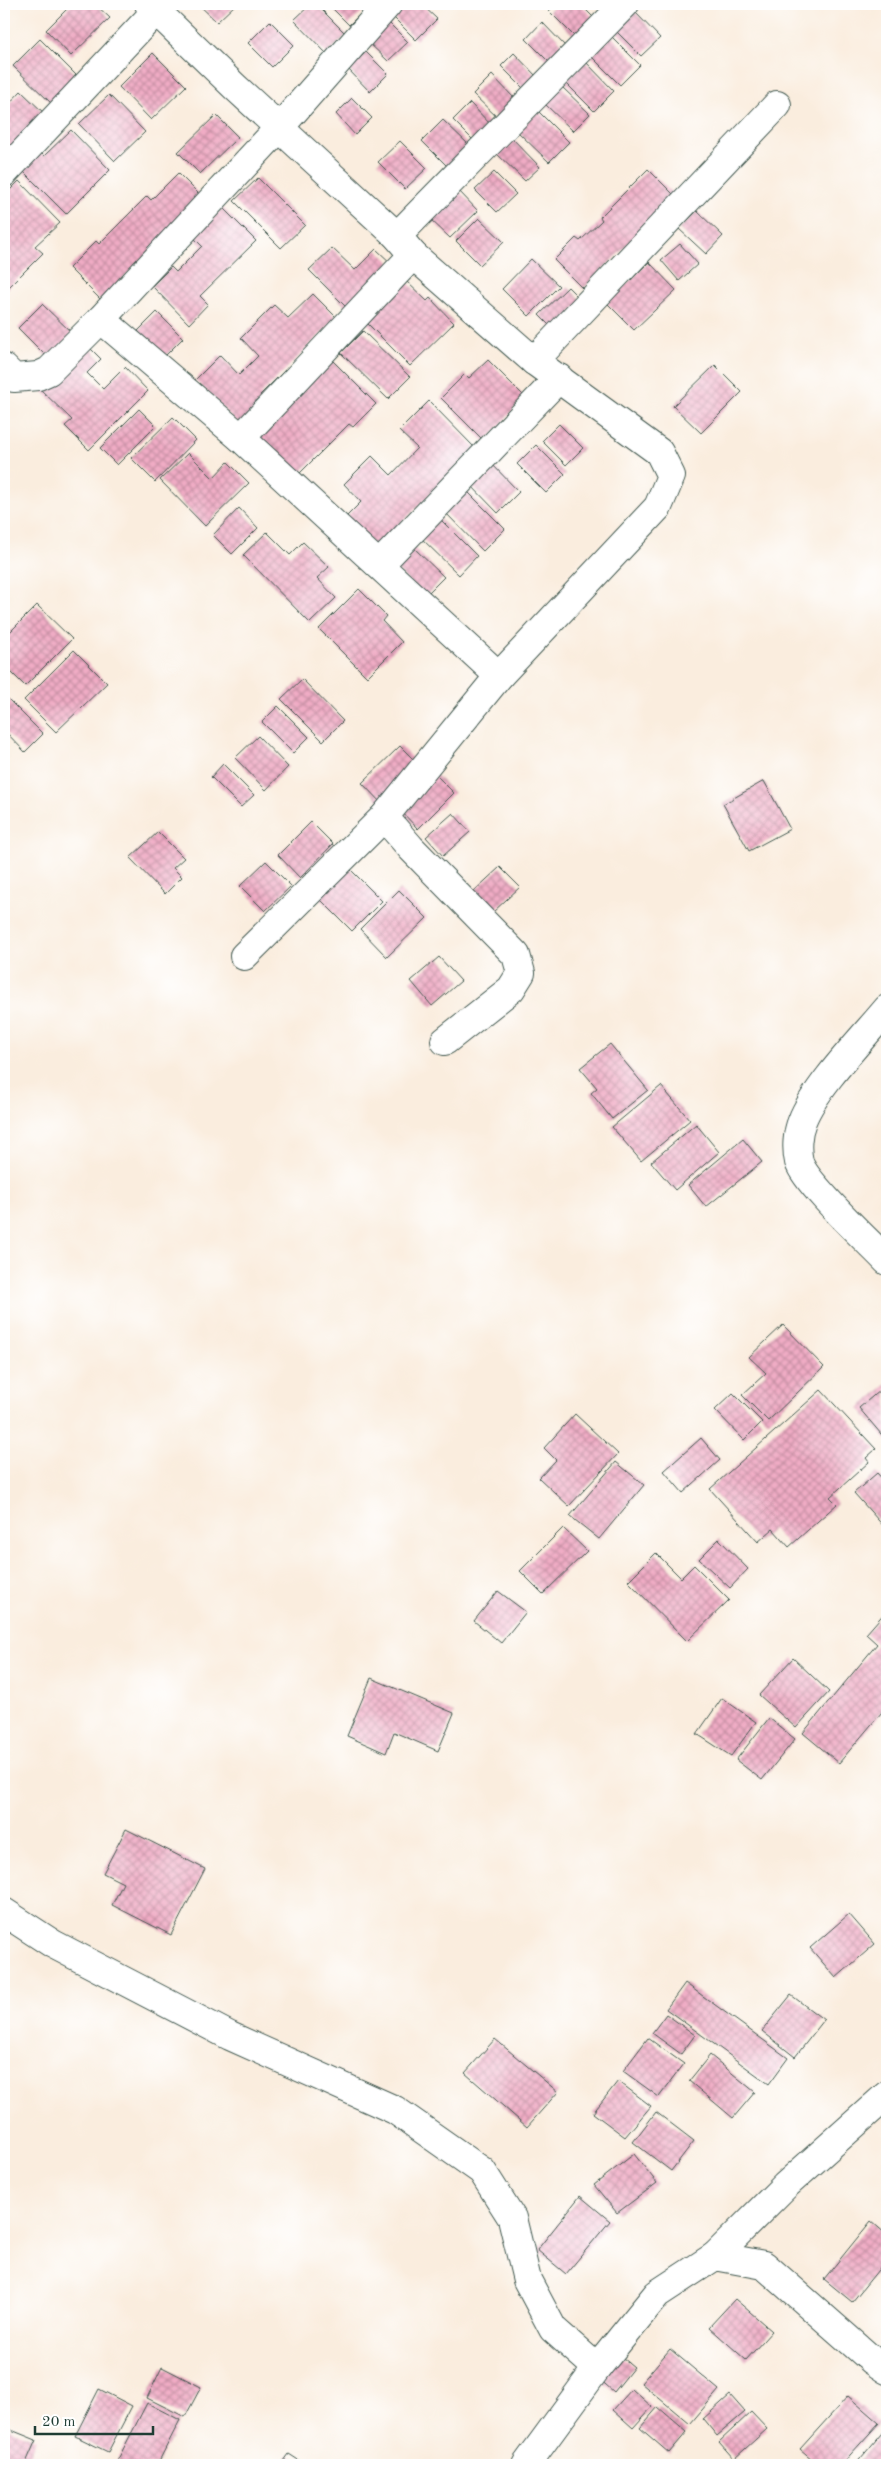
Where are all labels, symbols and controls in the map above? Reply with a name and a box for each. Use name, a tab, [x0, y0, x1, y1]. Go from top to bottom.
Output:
scale bar	[35, 2404, 152, 2436]
text: 20 m	[42, 2415, 76, 2430]

